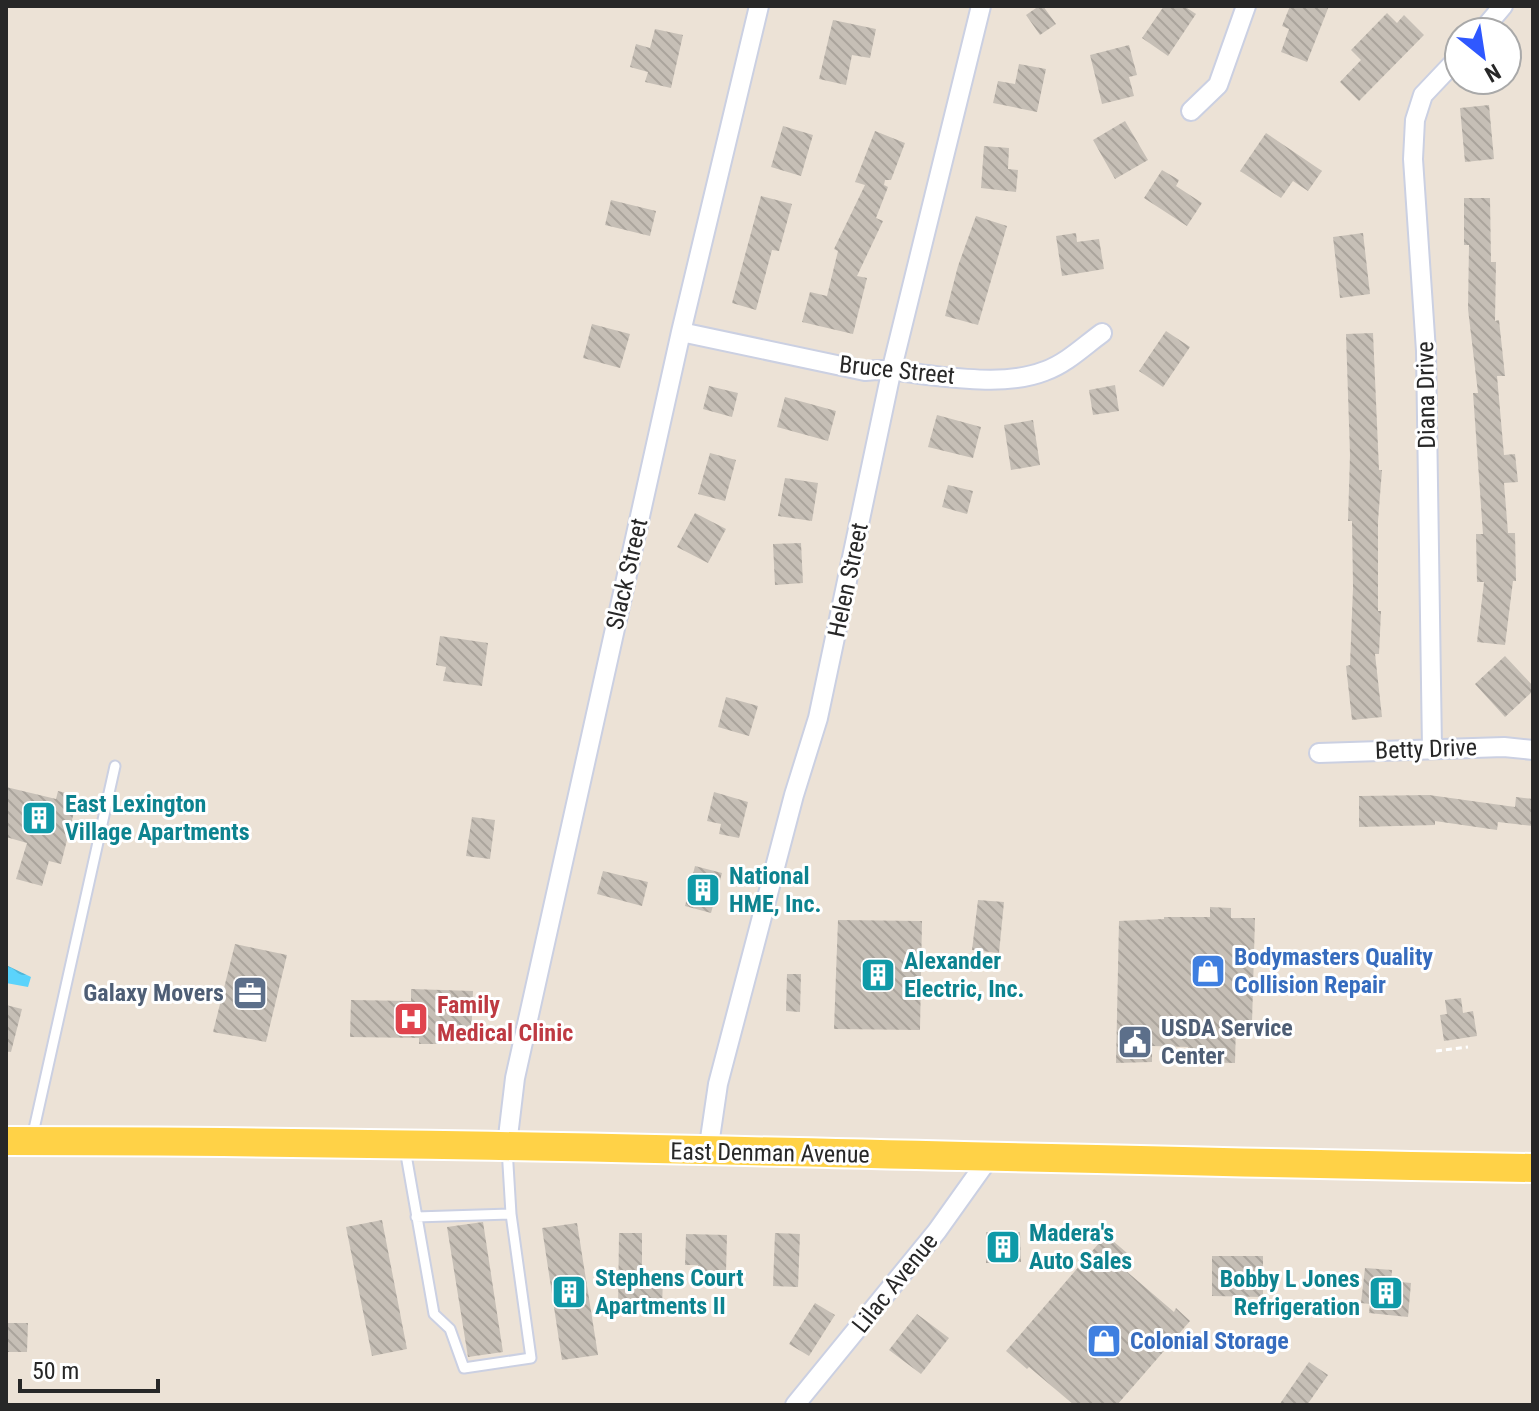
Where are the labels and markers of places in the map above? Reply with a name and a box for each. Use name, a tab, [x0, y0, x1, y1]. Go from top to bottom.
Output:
place label: East Lexington Village Apartments	[65, 790, 250, 846]
building icon: East Lexington Village Apartments	[20, 799, 58, 837]
place label: National HME, Inc.	[729, 862, 821, 918]
building icon: National HME, Inc.	[684, 871, 722, 909]
place label: Bodymasters Quality Collision Repair	[1234, 943, 1433, 999]
place label: Alexander Electric, Inc.	[904, 947, 1024, 1003]
shop icon: Bodymasters Quality Collision Repair	[1189, 952, 1227, 990]
building icon: Alexander Electric, Inc.	[859, 956, 897, 994]
office icon: Galaxy Movers	[231, 974, 269, 1012]
place label: Galaxy Movers	[83, 979, 224, 1007]
place label: Family Medical Clinic	[437, 991, 573, 1047]
hospital icon: Family Medical Clinic	[392, 1000, 430, 1038]
place label: USDA Service Center	[1161, 1014, 1293, 1070]
public building icon: USDA Service Center	[1116, 1023, 1154, 1061]
place label: Madera's Auto Sales	[1029, 1219, 1132, 1275]
building icon: Madera's Auto Sales	[984, 1228, 1022, 1266]
place label: Stephens Court Apartments II	[595, 1264, 744, 1320]
place label: Bobby L Jones Refrigeration	[1220, 1265, 1360, 1321]
building icon: Stephens Court Apartments II	[550, 1273, 588, 1311]
building icon: Bobby L Jones Refrigeration	[1367, 1274, 1405, 1312]
shop icon: Colonial Storage	[1085, 1322, 1123, 1360]
place label: Colonial Storage	[1130, 1327, 1289, 1355]

